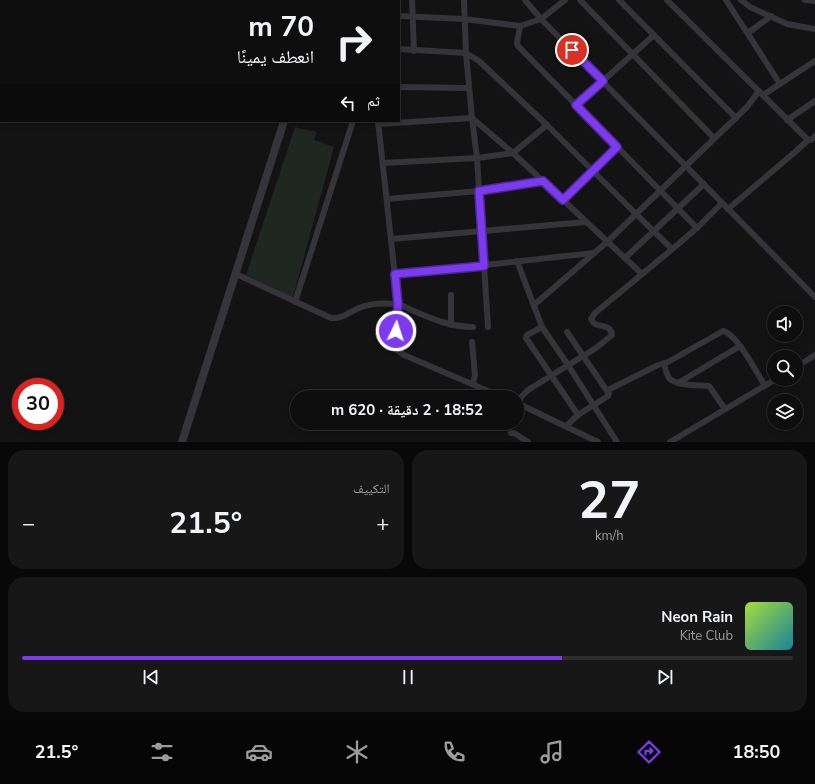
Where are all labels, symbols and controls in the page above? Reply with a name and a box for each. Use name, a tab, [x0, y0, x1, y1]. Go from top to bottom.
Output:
text: 70 m	[248, 8, 314, 46]
icon: right	[328, 16, 380, 68]
pin	[555, 33, 589, 67]
icon: arrive	[561, 39, 583, 61]
text: انعطف يمينًا	[237, 45, 314, 69]
text: ثم	[367, 91, 380, 111]
icon: left	[337, 92, 359, 114]
map controls	[767, 306, 803, 430]
button: sound	[767, 306, 803, 342]
position arrow	[375, 310, 417, 352]
button: search	[767, 350, 803, 386]
speed limit sign: 30	[12, 378, 64, 430]
button: layers	[767, 394, 803, 430]
text: 18:52 · 2 دقيقة · 620 m	[331, 400, 483, 420]
text: 27	[578, 465, 640, 536]
text: التكييف	[353, 480, 390, 498]
text: 21.5°	[169, 503, 242, 544]
text: −	[22, 509, 35, 539]
text: +	[376, 509, 390, 539]
text: km/h	[595, 527, 624, 545]
text: Neon Rain	[661, 607, 733, 627]
text: Kite Club	[680, 627, 733, 645]
icon: previous	[140, 666, 162, 688]
icon: pause	[397, 666, 419, 688]
icon: next	[654, 666, 676, 688]
icon: filters	[148, 738, 176, 766]
icon: car	[245, 738, 273, 766]
icon: climate	[343, 738, 371, 766]
icon: phone	[440, 738, 468, 766]
icon: music	[538, 738, 566, 766]
icon: directions	[635, 738, 663, 766]
text: 21.5°	[35, 740, 78, 764]
text: 18:50	[733, 740, 780, 764]

